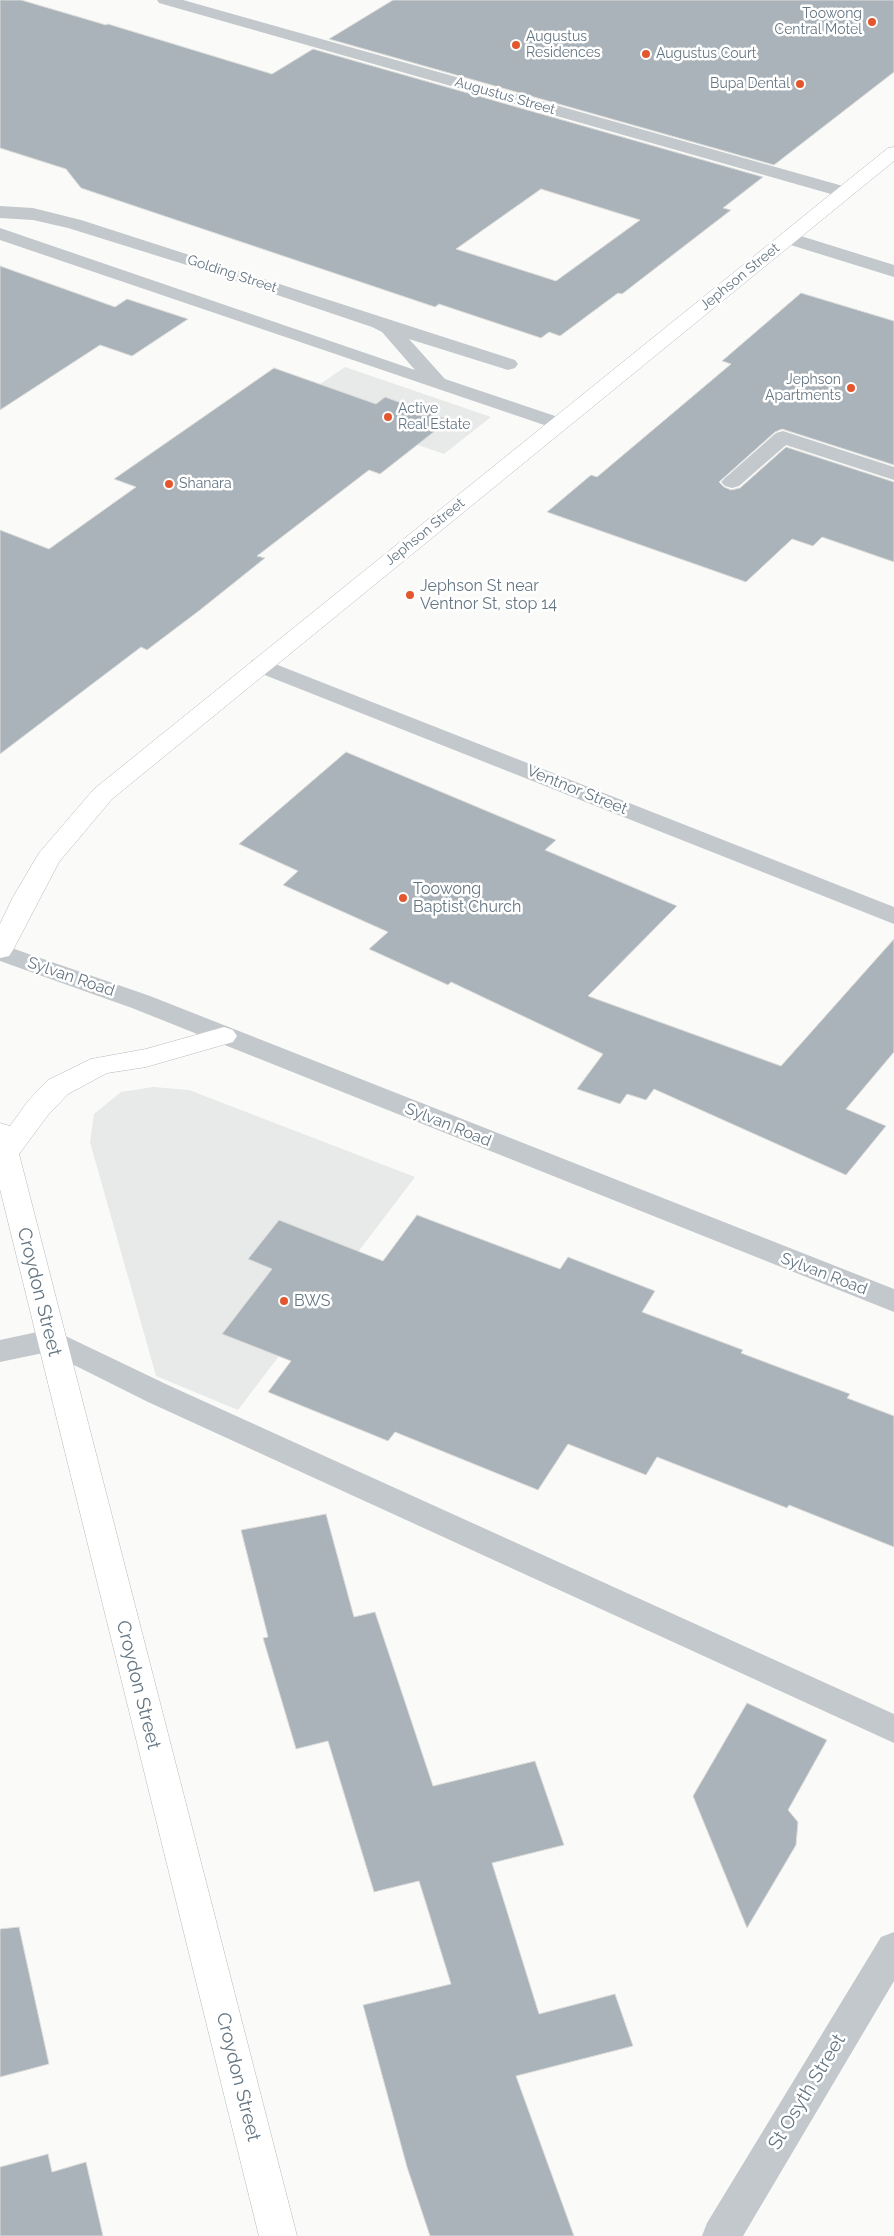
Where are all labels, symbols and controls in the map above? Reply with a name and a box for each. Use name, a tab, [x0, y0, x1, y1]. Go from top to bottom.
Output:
place label: Toowong Central Motel	[775, 6, 862, 38]
marker: Toowong Central Motel	[866, 16, 878, 28]
place label: Augustus Residences	[526, 29, 601, 62]
marker: Augustus Residences	[510, 39, 522, 51]
place label: Augustus Court	[656, 46, 757, 62]
marker: Augustus Court	[640, 48, 652, 60]
street label: Augustus Street	[453, 74, 557, 118]
place label: Bupa Dental	[710, 76, 790, 92]
marker: Bupa Dental	[794, 78, 806, 90]
street label: Jephson Street	[697, 240, 783, 314]
street label: Golding Street	[185, 252, 279, 296]
place label: Jephson Apartments	[765, 372, 841, 404]
marker: Jephson Apartments	[845, 382, 857, 394]
place label: Active Real Estate	[398, 401, 470, 434]
marker: Active Real Estate	[382, 411, 394, 423]
place label: Shanara	[179, 476, 232, 492]
marker: Shanara	[163, 478, 175, 490]
street label: Jephson Street	[382, 495, 468, 569]
place label: Jephson St near Ventnor St, stop 14	[420, 576, 557, 614]
marker: Jephson St near Ventnor St, stop 14	[404, 589, 416, 601]
street label: Ventnor Street	[524, 761, 630, 819]
place label: Toowong Baptist Church	[413, 879, 521, 917]
marker: Toowong Baptist Church	[397, 892, 409, 904]
street label: Sylvan Road	[25, 953, 117, 1001]
street label: Sylvan Road	[402, 1099, 494, 1151]
street label: Croydon Street	[12, 1225, 66, 1359]
street label: Sylvan Road	[778, 1249, 870, 1299]
place label: BWS	[294, 1291, 330, 1311]
marker: BWS	[278, 1295, 290, 1307]
street label: Croydon Street	[111, 1618, 165, 1752]
street label: Croydon Street	[211, 2010, 265, 2144]
street label: St Osyth Street	[763, 2030, 851, 2154]

